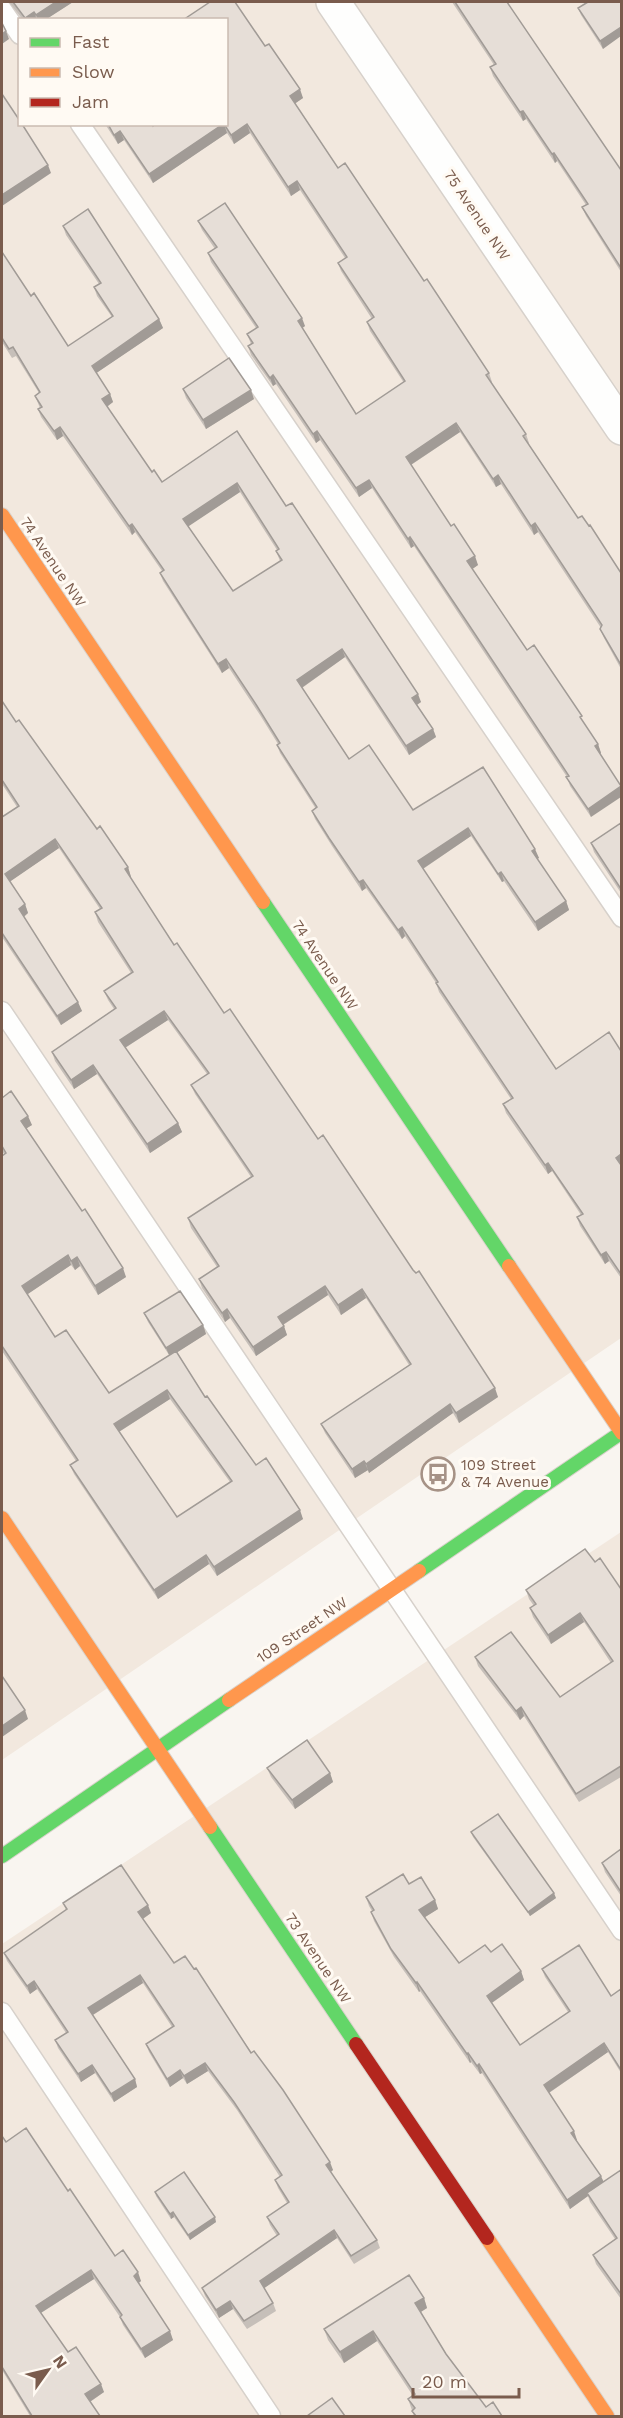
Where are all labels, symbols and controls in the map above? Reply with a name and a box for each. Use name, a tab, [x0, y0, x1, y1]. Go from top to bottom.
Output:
legend	[18, 18, 228, 126]
text: Fast	[72, 31, 110, 52]
text: Slow	[72, 61, 115, 82]
text: Jam	[72, 91, 109, 112]
street label: 75 Avenue NW	[440, 166, 514, 264]
street label: 74 Avenue NW	[16, 514, 90, 610]
street label: 74 Avenue NW	[288, 917, 362, 1013]
bus stop icon: 109 Street & 74 Avenue	[420, 1456, 456, 1492]
place label: 109 Street & 74 Avenue	[461, 1456, 549, 1491]
street label: 109 Street NW	[253, 1593, 351, 1667]
street label: 73 Avenue NW	[281, 1909, 355, 2007]
north arrow	[18, 2340, 78, 2400]
text: N	[49, 2352, 71, 2372]
scale bar	[413, 2361, 520, 2399]
text: 20 m	[422, 2371, 467, 2392]

